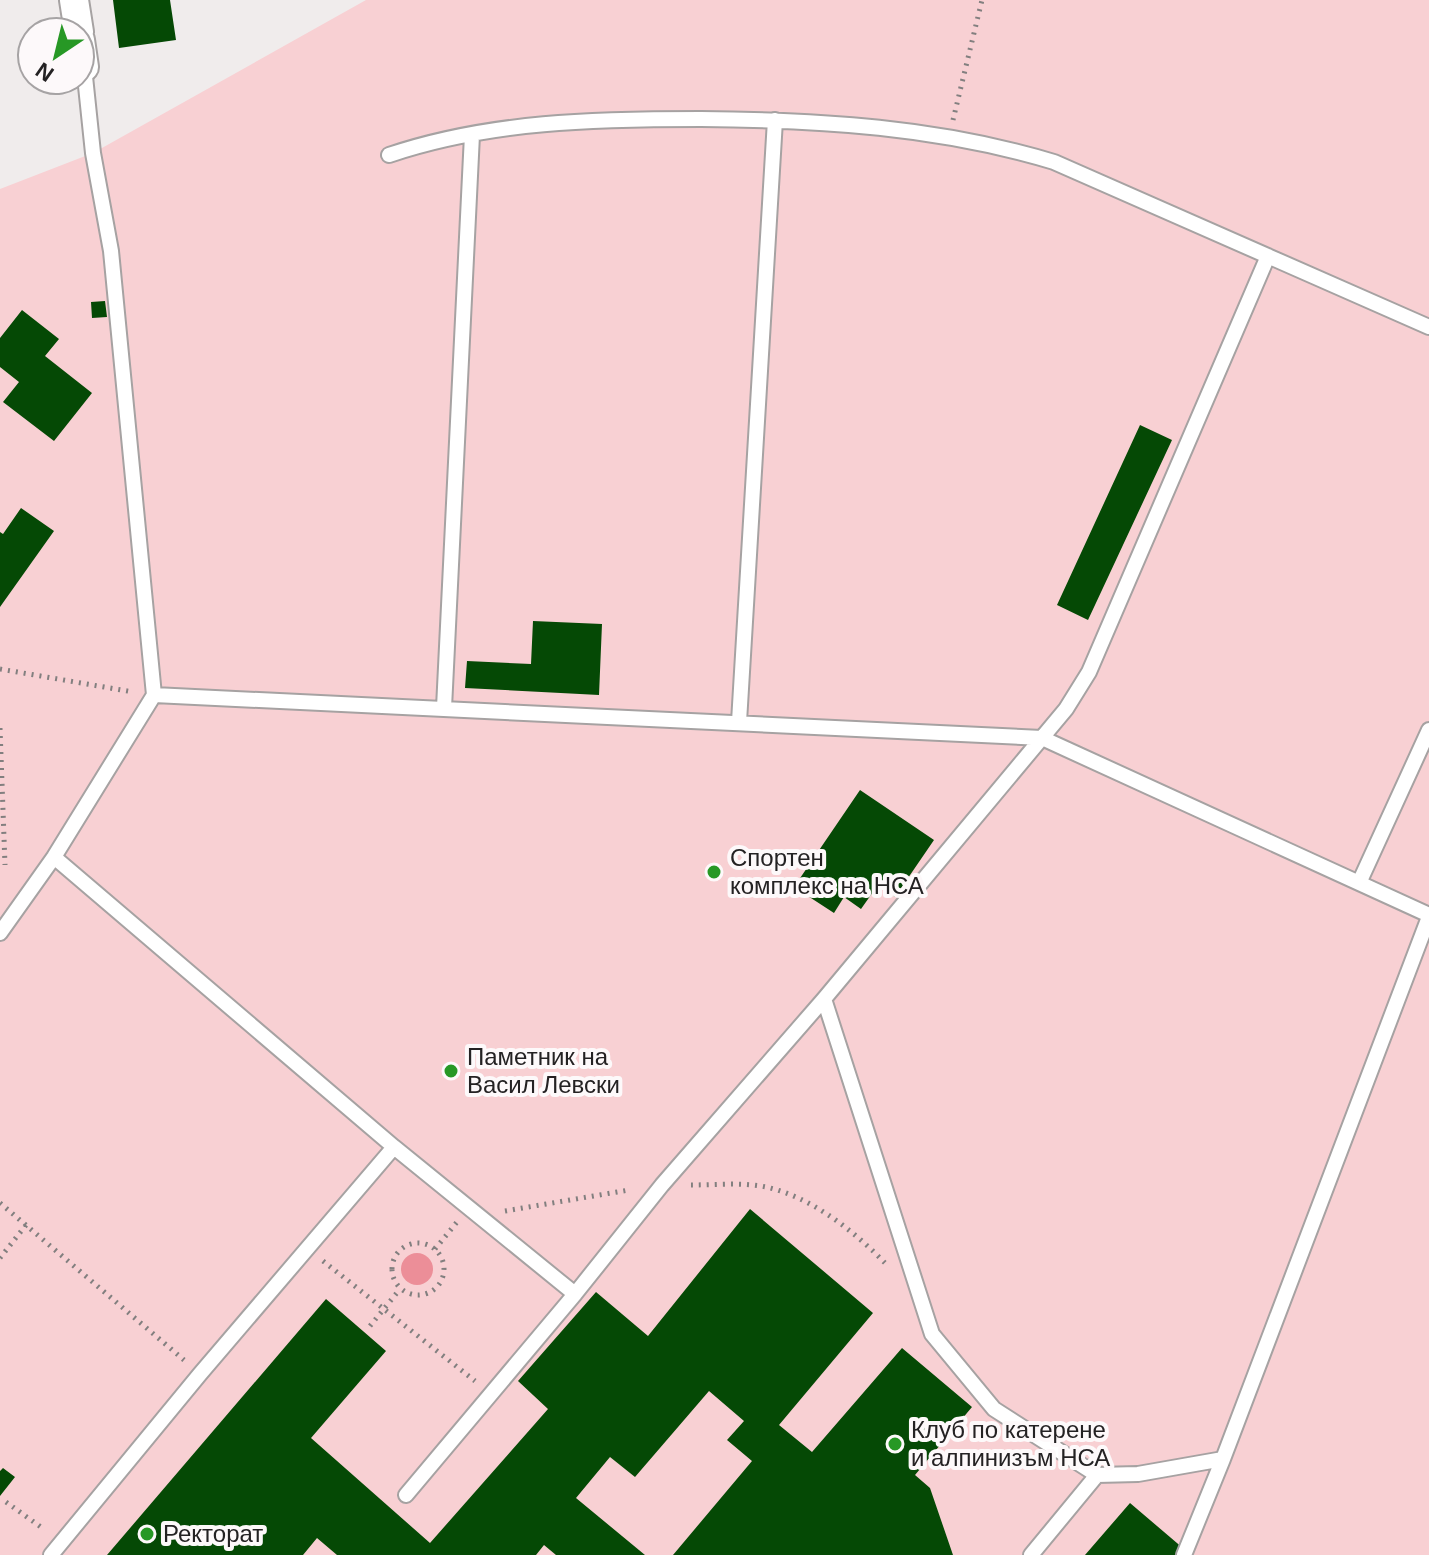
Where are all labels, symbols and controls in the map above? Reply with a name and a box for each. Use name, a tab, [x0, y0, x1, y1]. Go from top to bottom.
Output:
north arrow	[16, 16, 96, 96]
text: N	[31, 57, 58, 87]
place label: Спортен комплекс на НСА	[730, 844, 924, 899]
marker: Спортен комплекс на НСА	[705, 863, 723, 881]
place label: Паметник на Васил Левски	[467, 1043, 620, 1098]
marker: Паметник на Васил Левски	[442, 1062, 460, 1080]
place label: Клуб по катерене и алпинизъм НСА	[911, 1416, 1110, 1471]
marker: Клуб по катерене и алпинизъм НСА	[886, 1435, 904, 1453]
place label: Ректорат	[163, 1520, 263, 1547]
marker: Ректорат	[138, 1525, 156, 1543]

